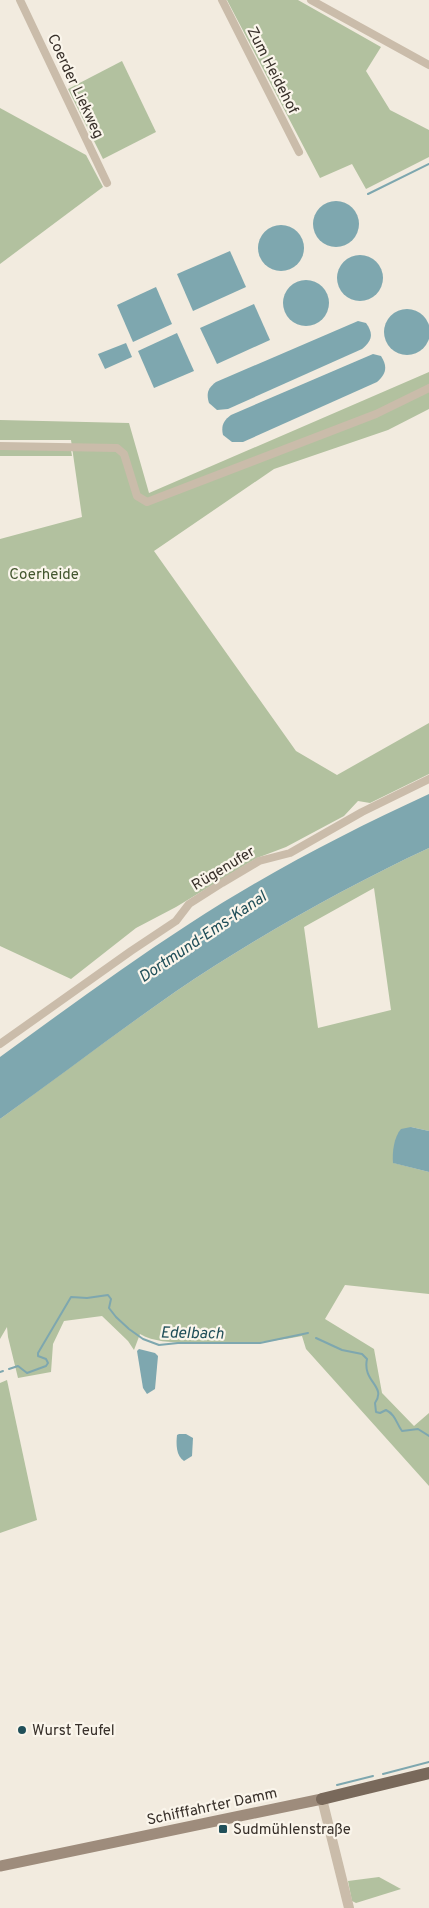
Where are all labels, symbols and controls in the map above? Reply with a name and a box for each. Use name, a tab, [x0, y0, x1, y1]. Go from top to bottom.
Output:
street label: Zum Heidehof	[242, 24, 302, 117]
street label: Coerder Liekweg	[42, 31, 107, 142]
park label: Coerheide	[9, 566, 79, 585]
street label: Rügenufer	[189, 843, 259, 896]
water label: Dortmund-Ems-Kanal	[135, 887, 272, 988]
water label: Edelbach	[160, 1323, 224, 1345]
place label: Wurst Teufel	[32, 1722, 115, 1741]
marker: Wurst Teufel	[16, 1724, 28, 1736]
street label: Schifffahrter Damm	[145, 1784, 279, 1831]
place label: Sudmühlenstraße	[233, 1821, 351, 1840]
marker: Sudmühlenstraße	[217, 1823, 229, 1835]

